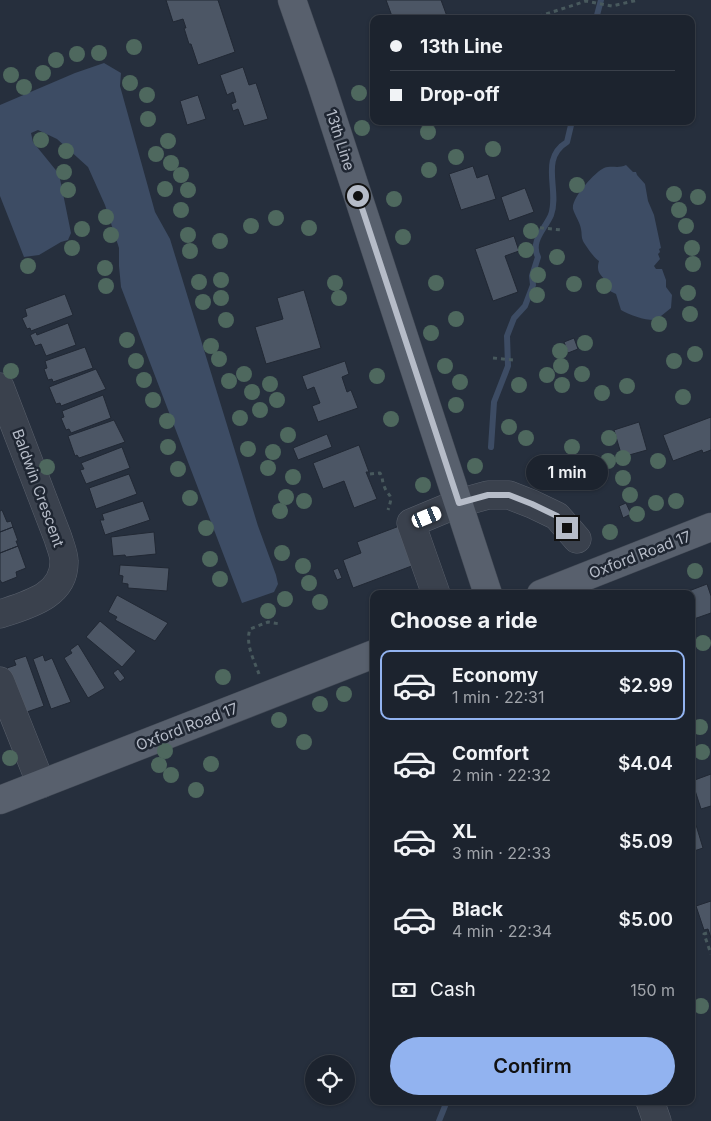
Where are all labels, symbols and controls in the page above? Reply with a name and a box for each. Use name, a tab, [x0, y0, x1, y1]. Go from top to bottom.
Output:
text: 13th Line	[420, 35, 503, 58]
text: Drop-off	[420, 83, 500, 106]
street label: 13th Line	[322, 107, 359, 173]
route start	[347, 185, 369, 207]
street label: Baldwin Crescent	[8, 426, 69, 549]
callout: 1 min	[526, 456, 608, 490]
text: 1 min	[547, 462, 587, 482]
car	[410, 504, 443, 530]
route end	[556, 517, 578, 539]
street label: Oxford Road 17	[586, 526, 694, 583]
text: Choose a ride	[390, 607, 538, 633]
icon: car	[392, 663, 437, 708]
text: Economy	[452, 664, 538, 687]
text: $2.99	[619, 674, 673, 697]
text: 1 min · 22:31	[452, 687, 544, 707]
street label: Oxford Road 17	[133, 698, 241, 755]
icon: car	[392, 741, 437, 786]
text: Comfort	[452, 742, 529, 765]
text: $4.04	[618, 752, 673, 775]
text: 2 min · 22:32	[452, 765, 551, 785]
icon: car	[392, 819, 437, 864]
text: XL	[452, 820, 477, 843]
text: $5.09	[619, 830, 673, 853]
text: 3 min · 22:33	[452, 843, 551, 863]
icon: car	[392, 897, 437, 942]
text: Black	[452, 898, 503, 921]
text: $5.00	[619, 908, 673, 931]
text: 4 min · 22:34	[452, 921, 552, 941]
icon: cash	[390, 976, 418, 1004]
text: Cash	[430, 978, 476, 1001]
text: 150 m	[630, 980, 675, 1000]
button: Confirm	[390, 1037, 675, 1095]
map controls	[305, 1055, 355, 1105]
button: locate	[305, 1055, 355, 1105]

